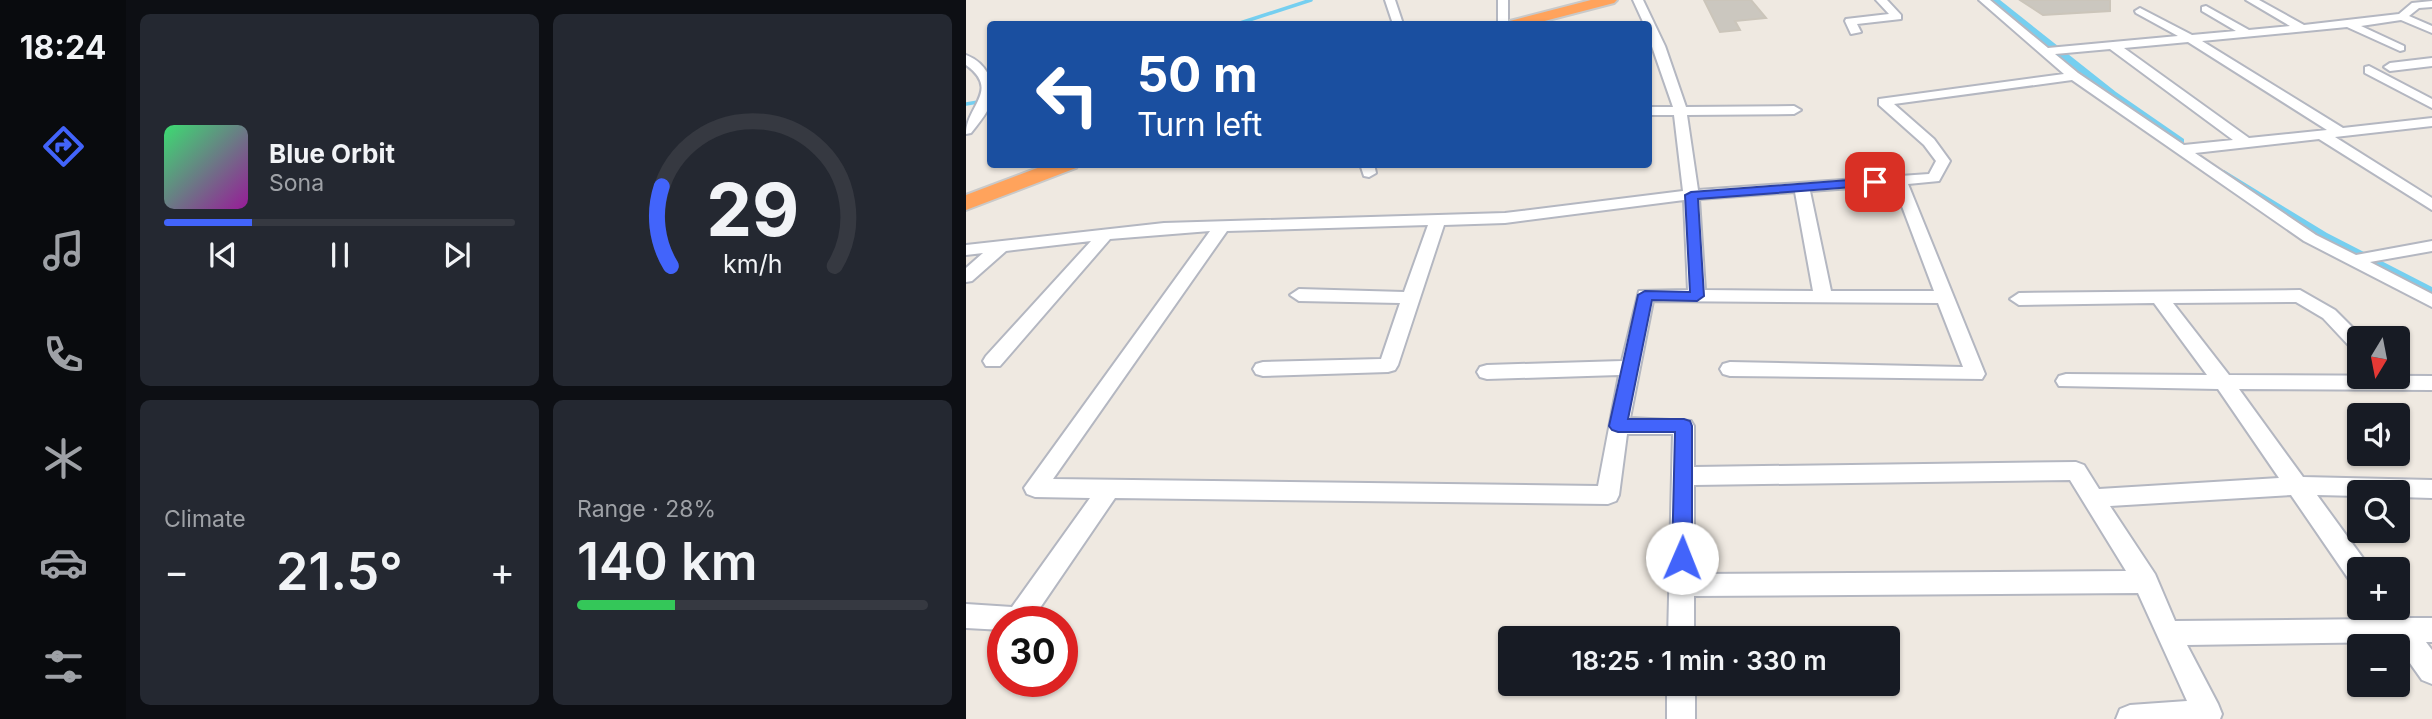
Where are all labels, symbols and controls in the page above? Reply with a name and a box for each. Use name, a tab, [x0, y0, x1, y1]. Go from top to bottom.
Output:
text: 18:24	[20, 28, 106, 67]
text: 50 m	[1137, 45, 1258, 104]
icon: left	[1022, 49, 1113, 140]
text: Turn left	[1137, 105, 1262, 144]
icon: directions	[39, 122, 88, 171]
text: Blue Orbit	[269, 138, 395, 169]
pin	[1845, 152, 1905, 212]
icon: arrive	[1856, 163, 1894, 201]
text: 29	[706, 165, 799, 254]
text: Sona	[269, 169, 324, 197]
icon: music	[39, 226, 88, 275]
icon: previous	[204, 236, 242, 274]
icon: pause	[321, 236, 359, 274]
icon: next	[438, 236, 476, 274]
text: km/h	[723, 249, 782, 279]
north arrow	[2347, 326, 2410, 388]
map controls	[2347, 326, 2410, 697]
icon: phone	[39, 330, 88, 379]
button: sound	[2347, 403, 2410, 466]
icon: climate	[39, 434, 88, 483]
button: search	[2347, 480, 2410, 543]
text: Range · 28%	[577, 495, 716, 523]
text: Climate	[164, 505, 246, 533]
position arrow	[1645, 521, 1719, 595]
text: 140 km	[577, 530, 757, 593]
icon: car	[39, 538, 88, 587]
text: 21.5°	[276, 540, 403, 603]
text: −	[164, 548, 189, 594]
text: +	[490, 548, 515, 594]
button: +	[2347, 557, 2410, 620]
speed limit sign: 30	[987, 606, 1078, 697]
button: −	[2347, 634, 2410, 697]
icon: filters	[39, 642, 88, 691]
text: 18:25 · 1 min · 330 m	[1571, 645, 1827, 676]

